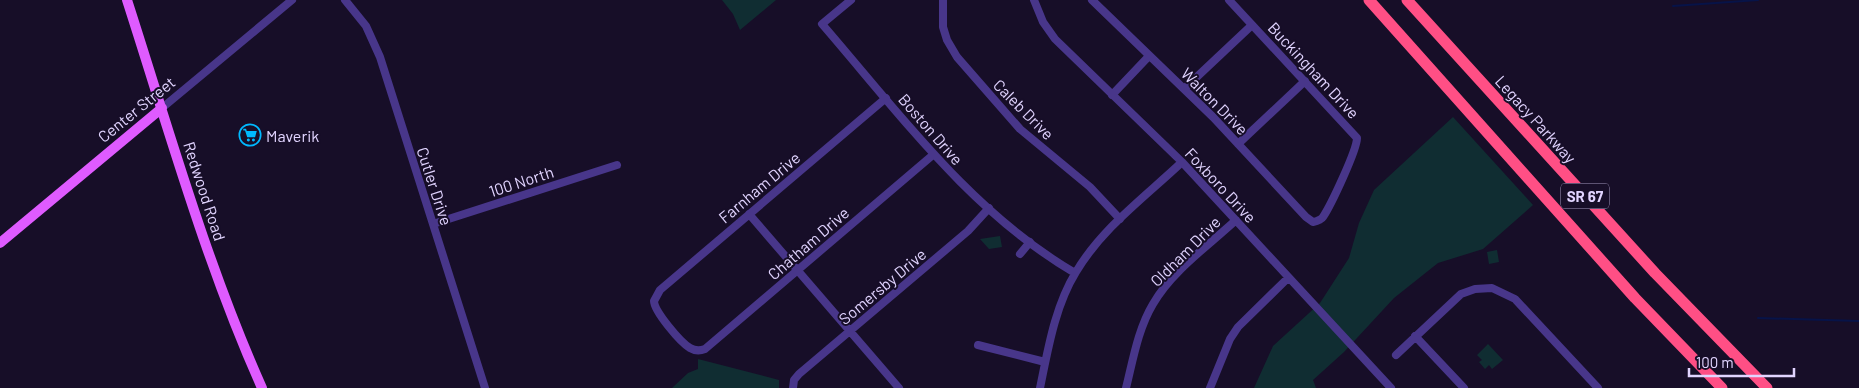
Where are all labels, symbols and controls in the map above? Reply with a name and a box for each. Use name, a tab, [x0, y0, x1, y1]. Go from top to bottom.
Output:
street label: Buckingham Drive	[1264, 18, 1364, 122]
street label: Walton Drive	[1178, 64, 1252, 138]
street label: Legacy Parkway	[1492, 71, 1581, 167]
street label: Center Street	[94, 72, 178, 146]
street label: Caleb Drive	[990, 75, 1058, 143]
street label: Boston Drive	[895, 89, 967, 169]
supermarket icon: Maverik	[238, 123, 262, 147]
place label: Maverik	[266, 126, 319, 145]
street label: Redwood Road	[180, 139, 230, 243]
street label: Foxboro Drive	[1182, 144, 1260, 226]
street label: Cutler Drive	[413, 145, 457, 227]
street label: Farnham Drive	[715, 148, 803, 226]
street label: 100 North	[486, 162, 556, 200]
road number: SR 67	[1561, 184, 1609, 208]
street label: Chatham Drive	[764, 203, 852, 283]
street label: Oldham Drive	[1146, 212, 1224, 290]
street label: Somersby Drive	[835, 244, 929, 328]
scale bar	[1689, 346, 1794, 378]
text: 100 m	[1696, 353, 1734, 371]

